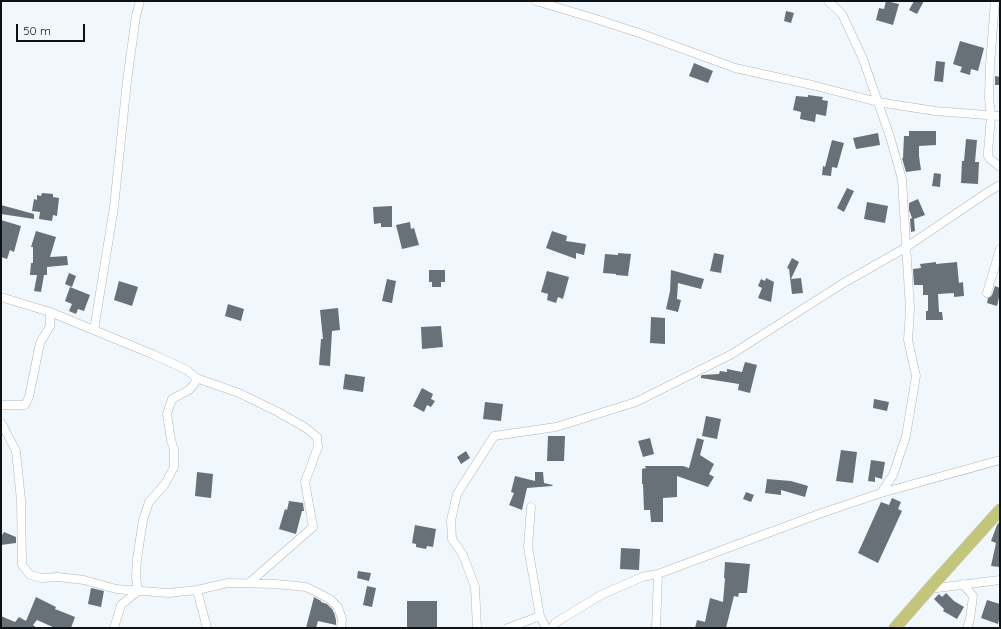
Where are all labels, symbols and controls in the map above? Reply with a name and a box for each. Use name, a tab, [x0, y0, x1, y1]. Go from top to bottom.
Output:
scale bar	[18, 16, 87, 42]
text: 50 m	[23, 23, 51, 38]

